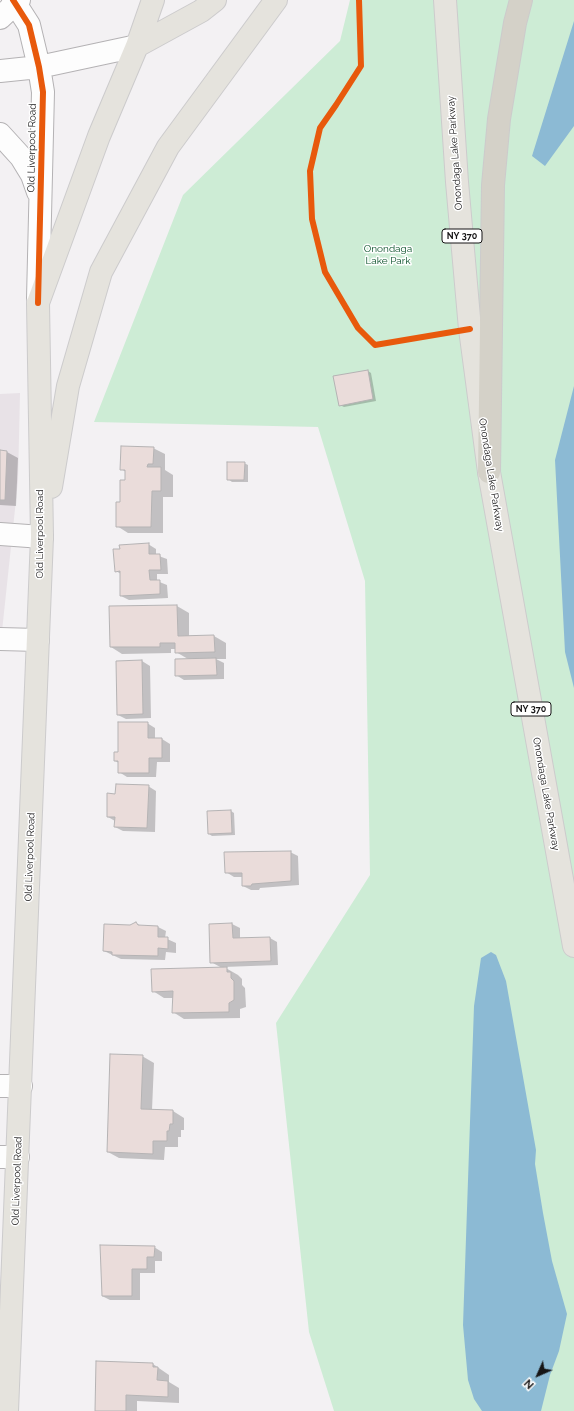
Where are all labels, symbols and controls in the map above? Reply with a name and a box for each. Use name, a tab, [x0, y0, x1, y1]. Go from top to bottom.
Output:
street label: Onondaga Lake Parkway	[445, 95, 465, 211]
street label: Old Liverpool Road	[25, 103, 39, 193]
road number: NY 370	[442, 229, 482, 243]
park label: Onondaga Lake Park	[364, 243, 412, 266]
street label: Onondaga Lake Parkway	[476, 417, 506, 533]
street label: Old Liverpool Road	[34, 490, 46, 578]
road number: NY 370	[511, 702, 551, 716]
street label: Onondaga Lake Parkway	[530, 736, 562, 852]
street label: Old Liverpool Road	[22, 812, 38, 902]
street label: Old Liverpool Road	[9, 1136, 25, 1226]
north arrow	[518, 1355, 558, 1395]
text: N	[522, 1376, 537, 1391]

